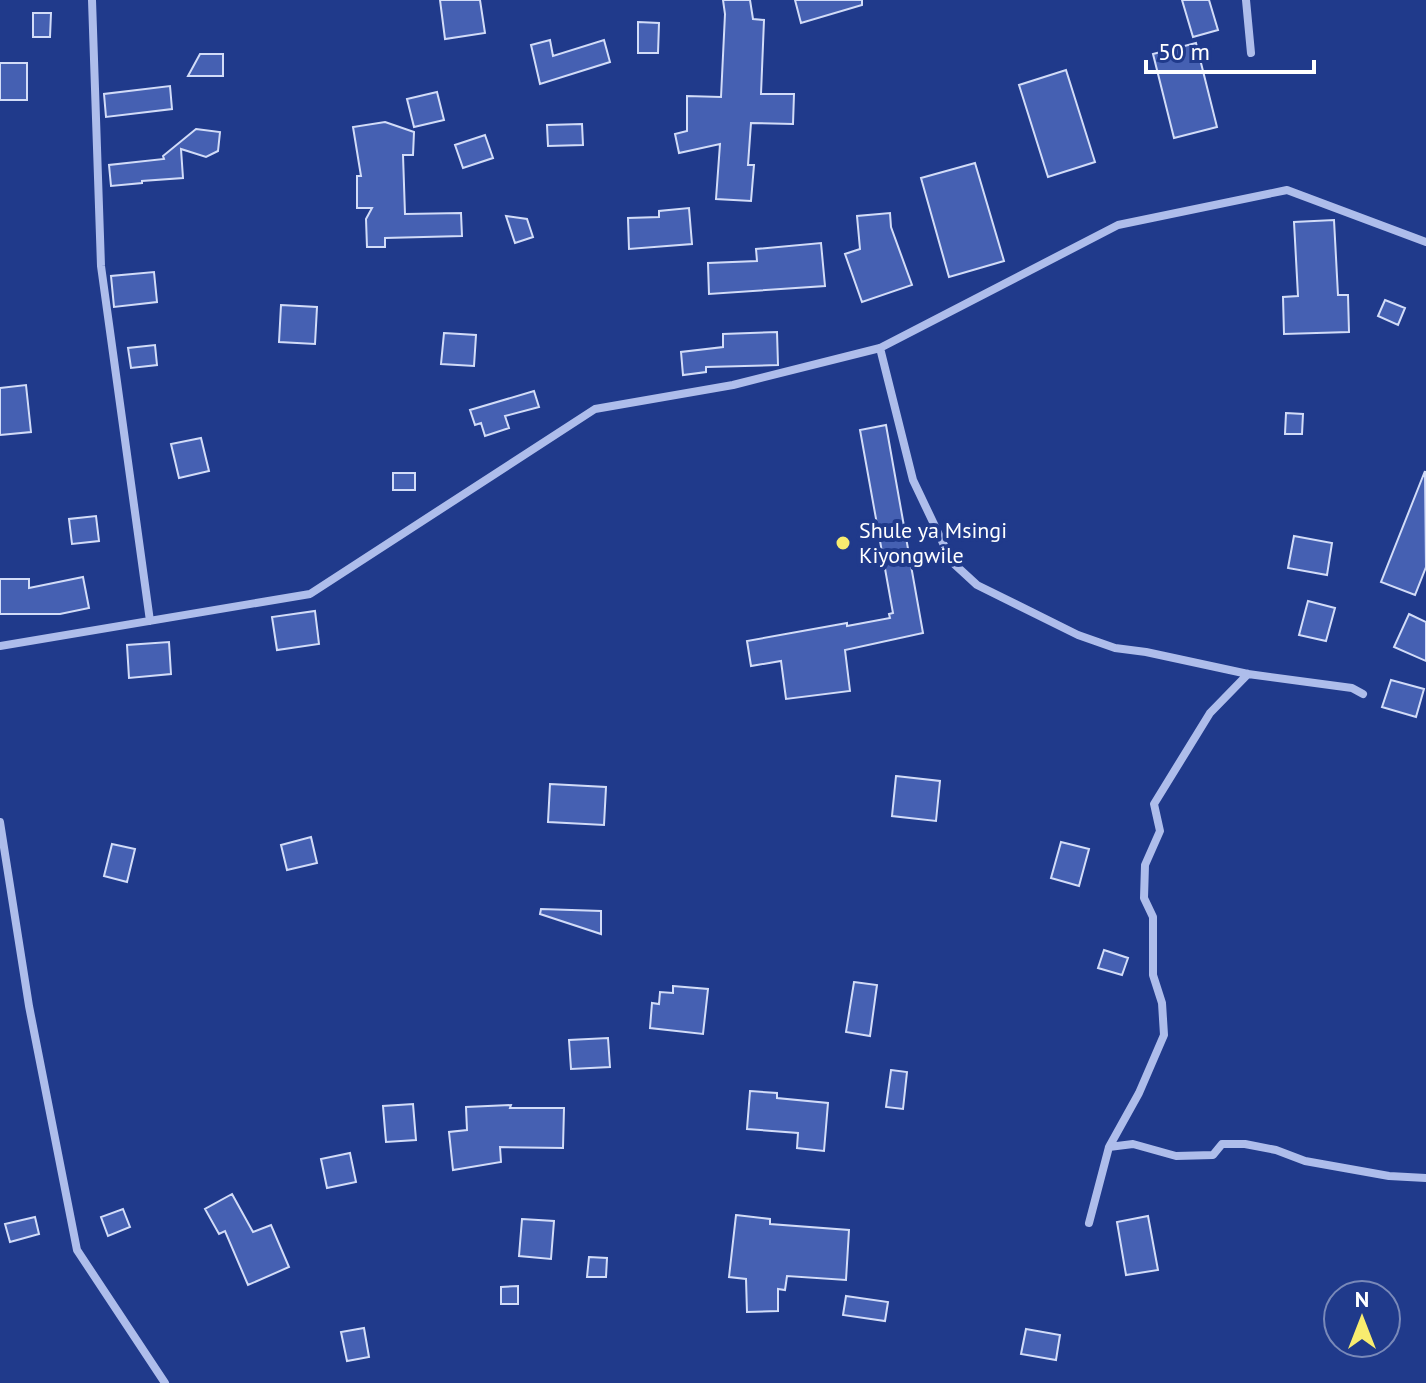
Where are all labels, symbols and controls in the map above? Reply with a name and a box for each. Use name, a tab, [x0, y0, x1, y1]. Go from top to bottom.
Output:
scale bar	[1146, 24, 1314, 74]
text: 50 m	[1158, 36, 1210, 67]
place label: Shule ya Msingi Kiyongwile	[859, 516, 1007, 569]
marker: Shule ya Msingi Kiyongwile	[834, 534, 852, 552]
north arrow	[1322, 1279, 1402, 1359]
text: N	[1355, 1285, 1369, 1313]

